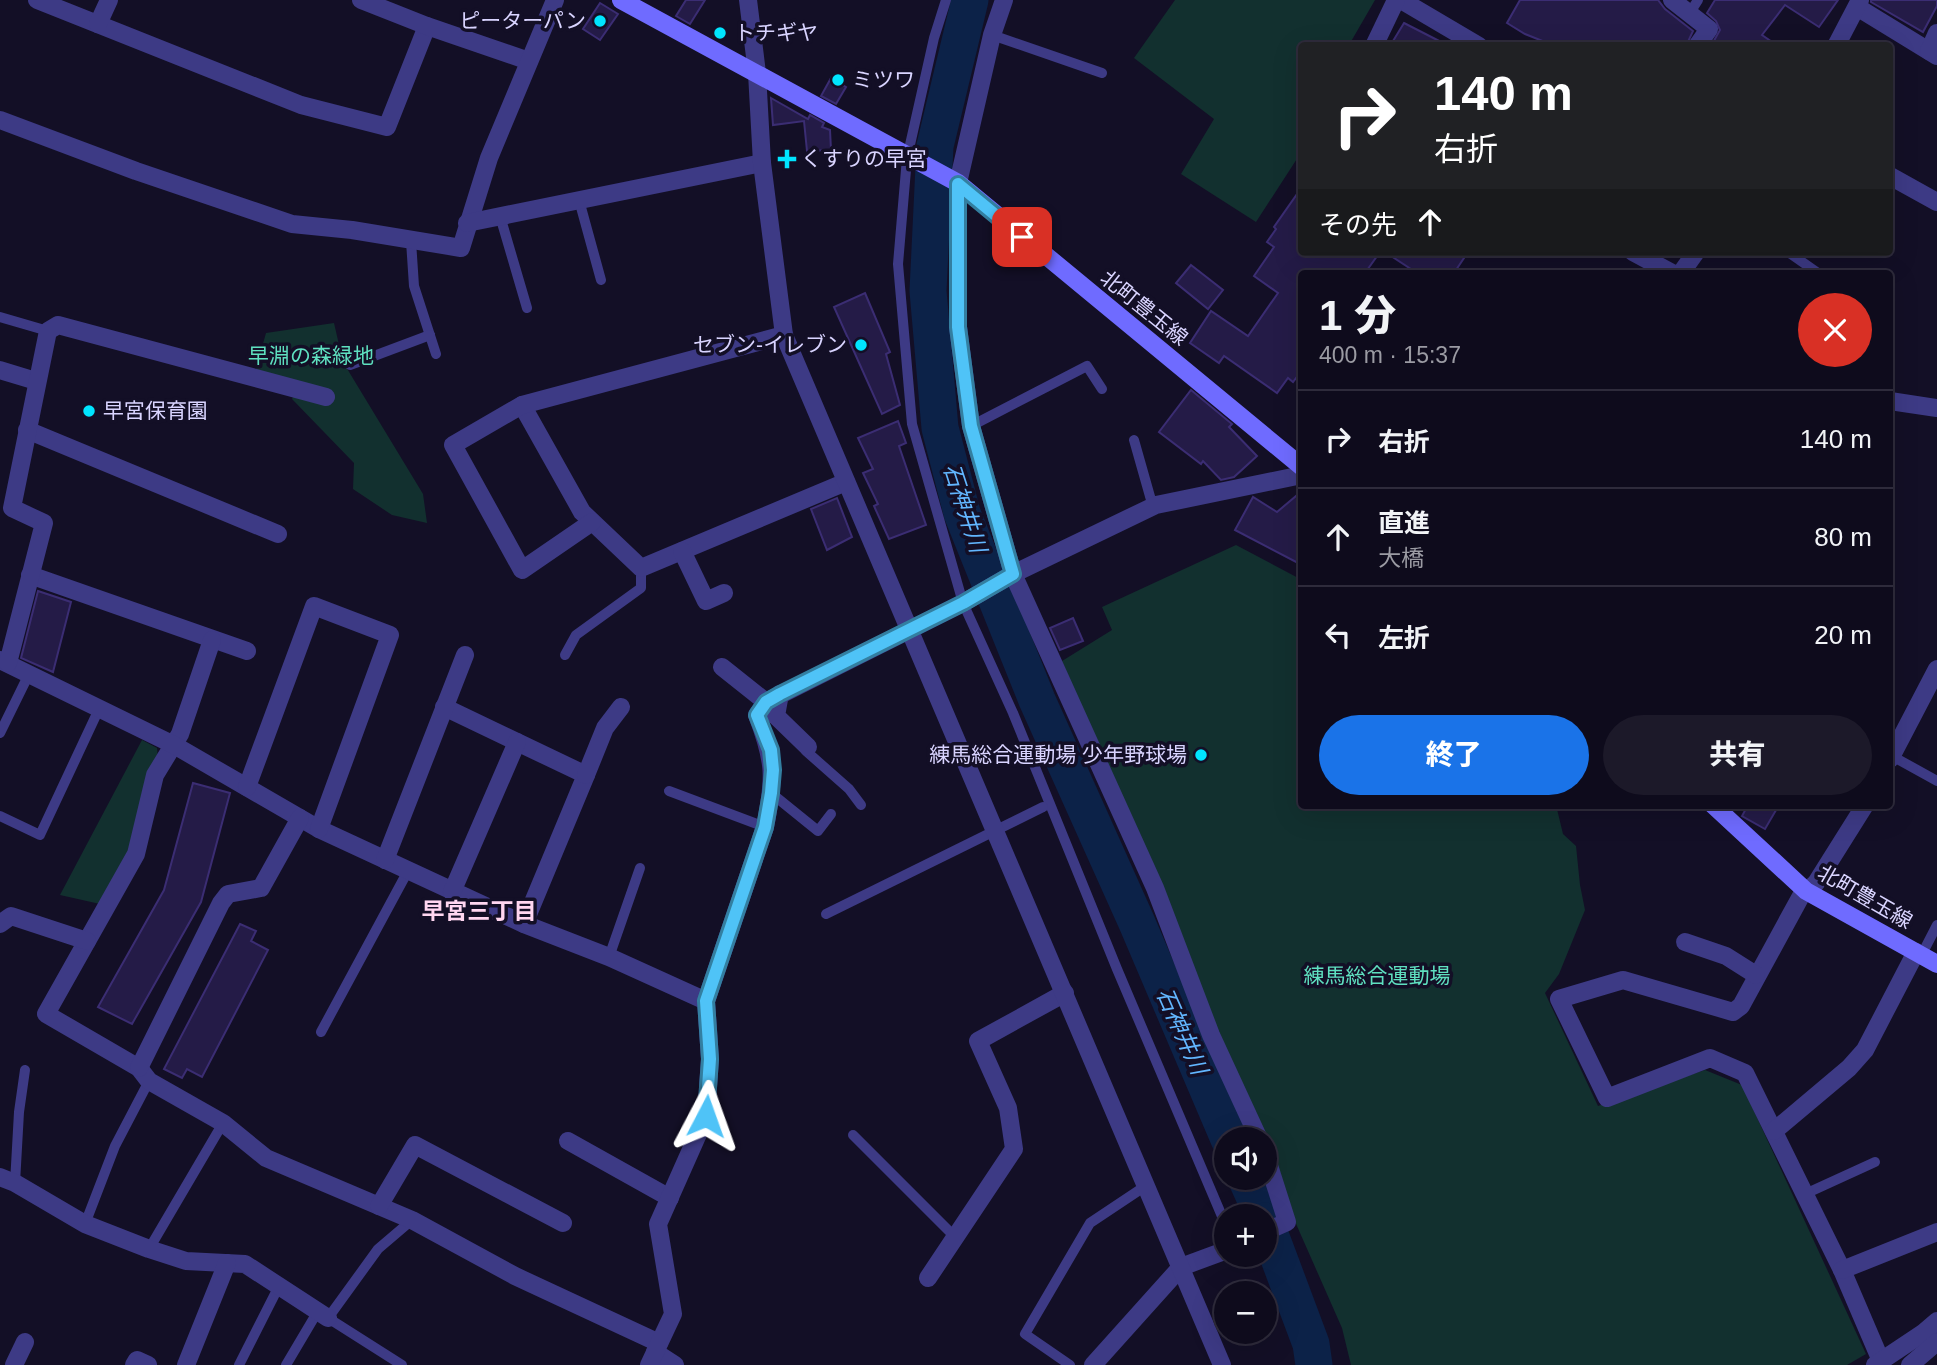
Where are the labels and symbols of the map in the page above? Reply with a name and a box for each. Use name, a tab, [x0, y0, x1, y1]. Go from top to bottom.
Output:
place label: ピーターパン	[459, 9, 586, 32]
marker: ピーターパン	[592, 13, 608, 29]
place label: トチギヤ	[734, 21, 818, 44]
marker: トチギヤ	[712, 25, 728, 41]
place label: ミツワ	[852, 68, 915, 91]
marker: ミツワ	[830, 72, 846, 88]
place label: くすりの早宮	[801, 147, 927, 170]
marker: くすりの早宮	[779, 151, 795, 167]
pin	[992, 207, 1052, 267]
street label: 北町豊玉線	[1096, 266, 1192, 350]
place label: セブン-イレブン	[693, 333, 847, 356]
marker: セブン-イレブン	[853, 337, 869, 353]
park label: 早淵の森緑地	[248, 344, 374, 367]
place label: 早宮保育園	[103, 399, 208, 422]
marker: 早宮保育園	[81, 403, 97, 419]
water label: 石神井川	[938, 460, 993, 559]
place label: 練馬総合運動場 少年野球場	[929, 743, 1187, 766]
marker: 練馬総合運動場 少年野球場	[1193, 747, 1209, 763]
street label: 北町豊玉線	[1814, 860, 1916, 933]
district label: 早宮三丁目	[422, 898, 537, 924]
park label: 練馬総合運動場	[1304, 964, 1451, 987]
water label: 石神井川	[1151, 984, 1214, 1081]
position arrow	[669, 1079, 743, 1153]

